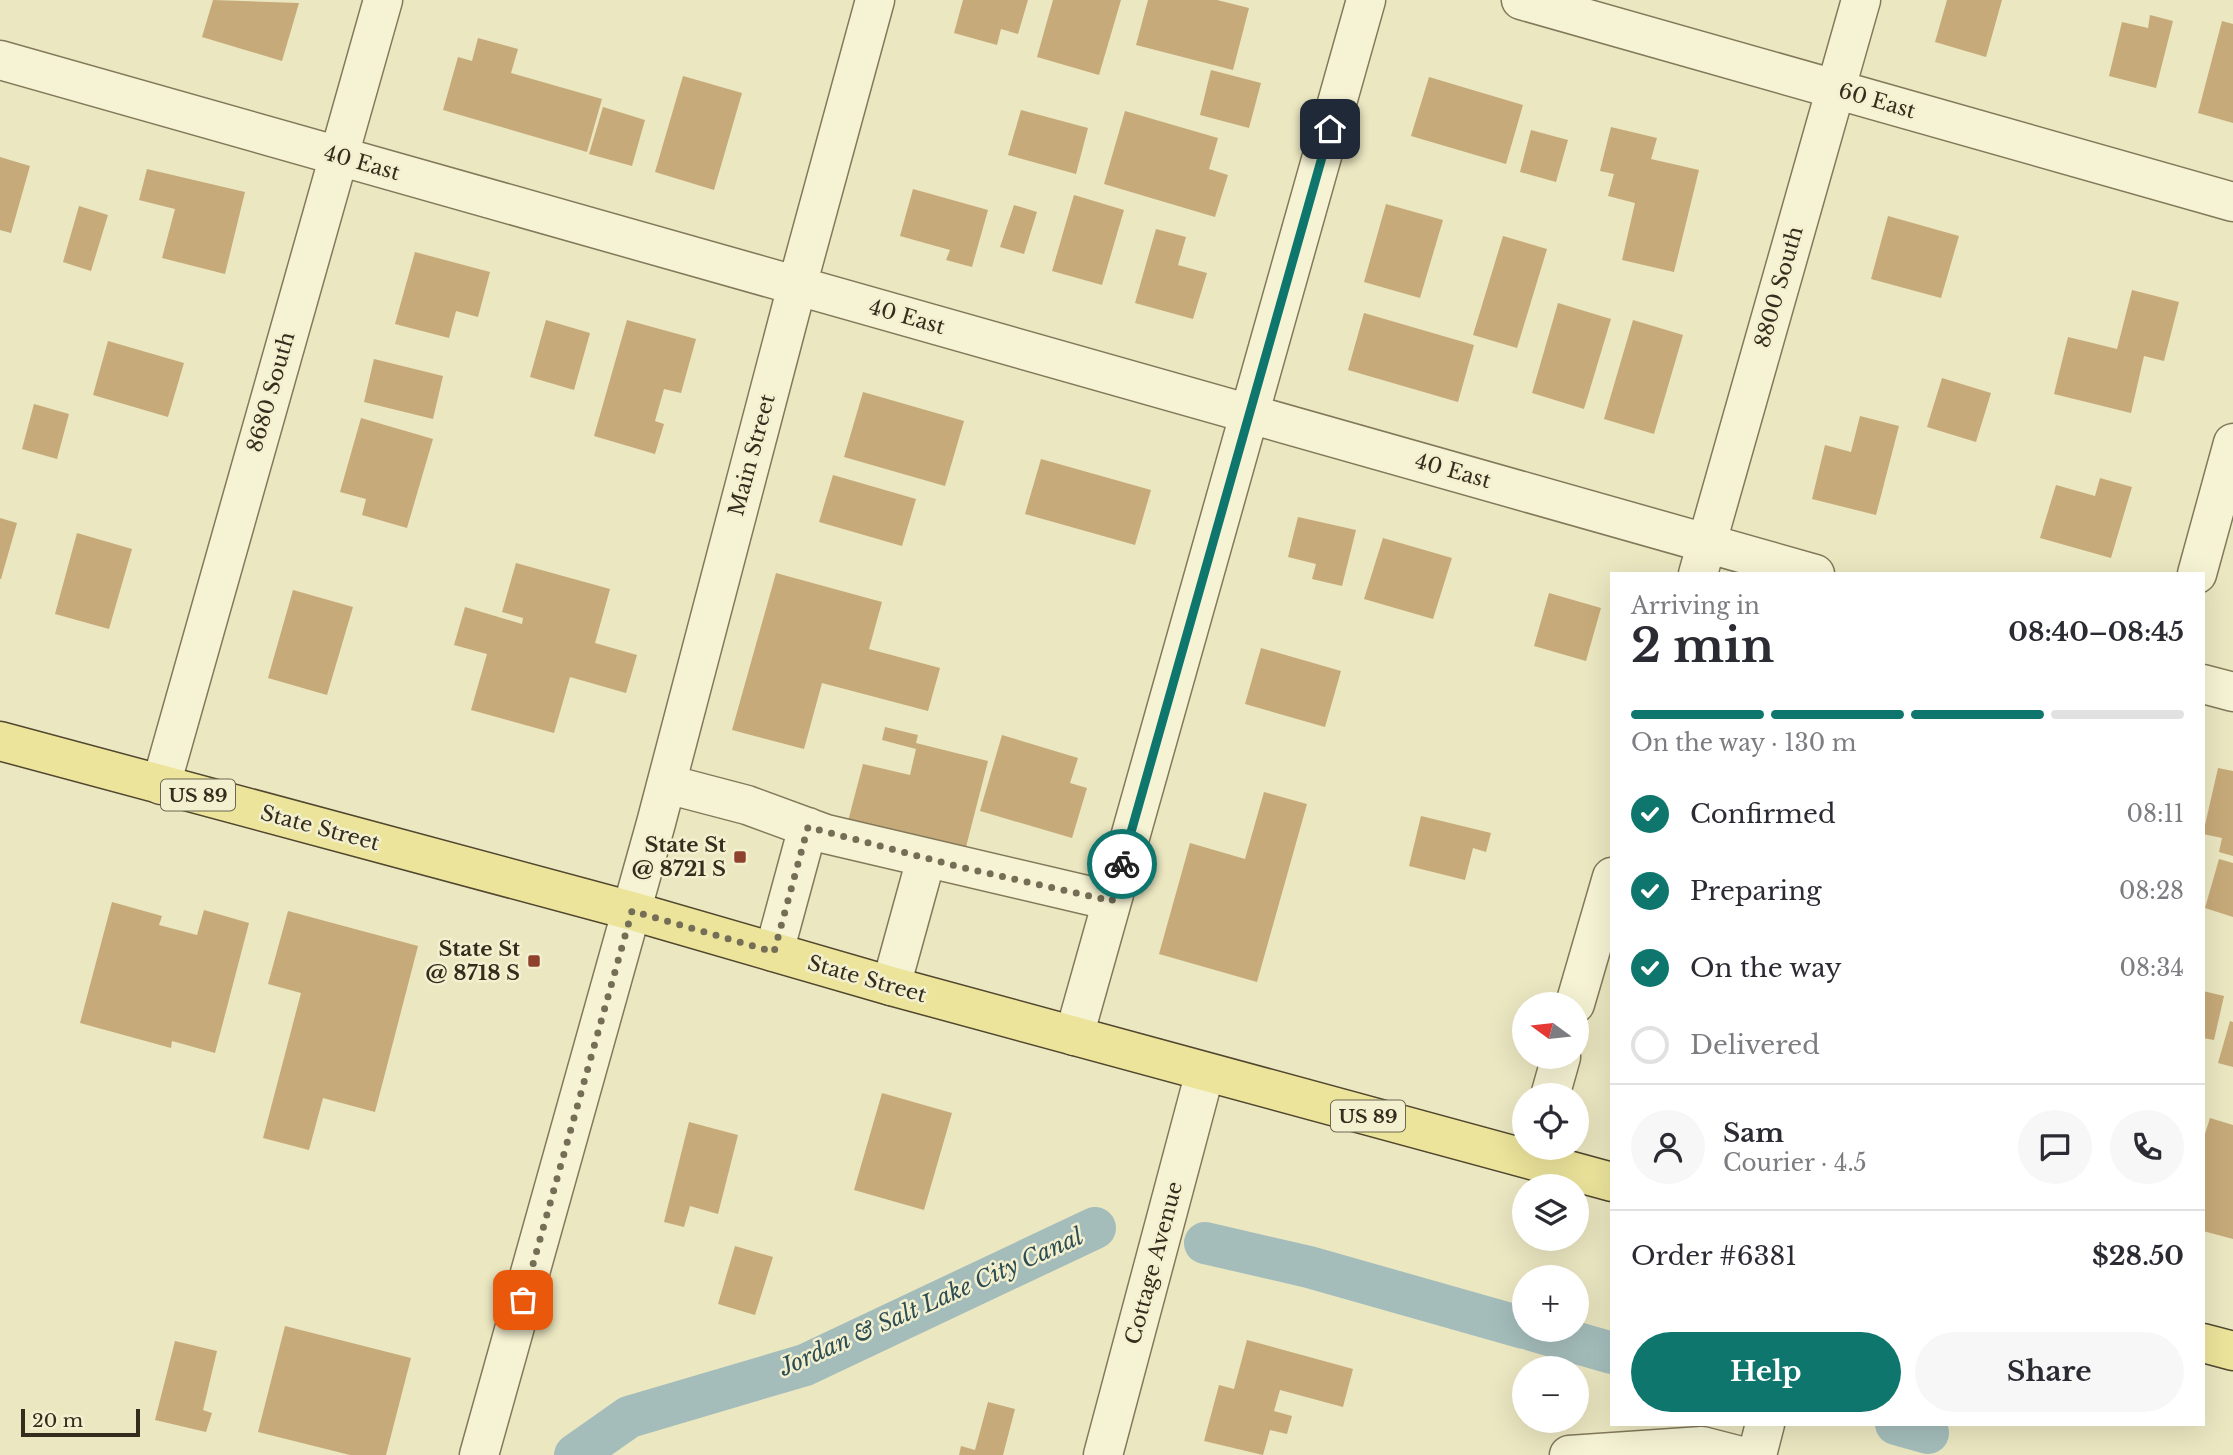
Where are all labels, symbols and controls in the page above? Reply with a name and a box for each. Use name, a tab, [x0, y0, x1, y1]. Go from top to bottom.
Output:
street label: 60 East	[1835, 78, 1919, 124]
pin	[1300, 99, 1360, 159]
icon: home	[1311, 110, 1349, 148]
street label: 40 East	[321, 140, 403, 186]
street label: 8800 South	[1749, 223, 1809, 351]
street label: 40 East	[866, 294, 948, 340]
street label: 8680 South	[241, 329, 301, 455]
street label: Main Street	[723, 391, 781, 519]
street label: 40 East	[1412, 448, 1494, 494]
text: Arriving in	[1631, 592, 1760, 620]
text: 08:40–08:45	[2008, 616, 2184, 648]
text: 2 min	[1631, 617, 1774, 674]
text: On the way · 130 m	[1631, 729, 1856, 757]
road number: US 89	[161, 780, 235, 810]
icon: check	[1631, 795, 1669, 833]
text: Confirmed	[1690, 798, 1835, 830]
street label: State Street	[258, 800, 382, 856]
text: 08:11	[2127, 800, 2184, 828]
courier	[1087, 829, 1157, 899]
place label: State St @ 8721 S	[632, 832, 726, 882]
icon: bike	[1103, 845, 1141, 883]
marker: State St @ 8721 S	[732, 849, 748, 865]
icon: check	[1631, 872, 1669, 910]
text: Preparing	[1690, 875, 1822, 907]
text: 08:28	[2119, 877, 2184, 905]
place label: State St @ 8718 S	[426, 936, 520, 986]
icon: check	[1631, 949, 1669, 987]
street label: State Street	[805, 950, 929, 1008]
text: On the way	[1690, 952, 1842, 984]
marker: State St @ 8718 S	[526, 953, 542, 969]
text: 08:34	[2119, 954, 2184, 982]
north arrow	[1512, 992, 1589, 1069]
map controls	[1512, 992, 1589, 1433]
text: Delivered	[1690, 1029, 1820, 1061]
button: locate	[1512, 1083, 1589, 1160]
road number: US 89	[1331, 1100, 1405, 1132]
button: person	[1631, 1110, 1705, 1184]
button: chat	[2018, 1110, 2092, 1184]
button: phone	[2110, 1110, 2184, 1184]
text: Sam	[1723, 1117, 1784, 1149]
text: Courier · 4.5	[1723, 1149, 1867, 1177]
button: layers	[1512, 1174, 1589, 1251]
street label: Cottage Avenue	[1120, 1179, 1188, 1347]
water label: Jordan & Salt Lake City Canal	[774, 1222, 1088, 1382]
text: Order #6381	[1631, 1240, 1797, 1272]
text: $28.50	[2092, 1240, 2184, 1272]
button: +	[1512, 1265, 1589, 1342]
pin	[493, 1270, 553, 1330]
icon: bag	[504, 1281, 542, 1319]
button: Help	[1631, 1332, 1901, 1412]
button: Share	[1915, 1332, 2184, 1412]
button: −	[1512, 1356, 1589, 1433]
scale bar	[21, 1406, 140, 1438]
text: 20 m	[32, 1409, 83, 1432]

